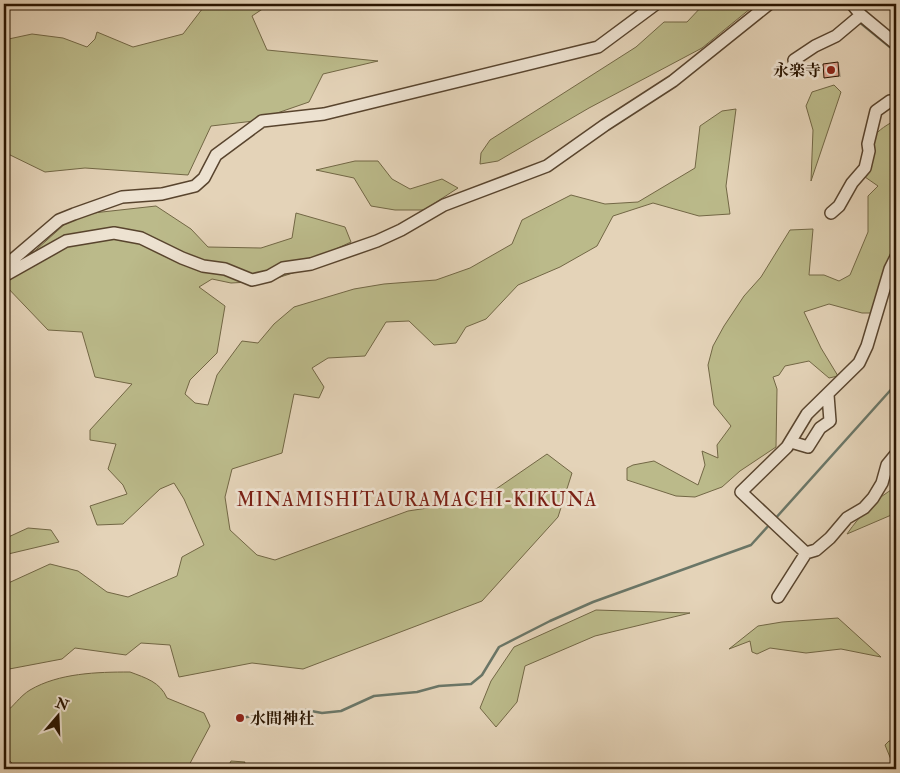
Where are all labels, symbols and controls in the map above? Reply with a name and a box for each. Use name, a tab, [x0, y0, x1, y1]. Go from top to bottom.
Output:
place label: 永楽寺	[773, 61, 821, 81]
marker: 永楽寺	[825, 64, 837, 76]
district label: MINAMISHITAURAMACHI-KIKUNA	[236, 488, 598, 512]
north arrow	[32, 690, 82, 740]
text: N	[52, 694, 71, 714]
place label: 水間神社	[250, 709, 314, 729]
marker: 水間神社	[234, 712, 246, 724]

